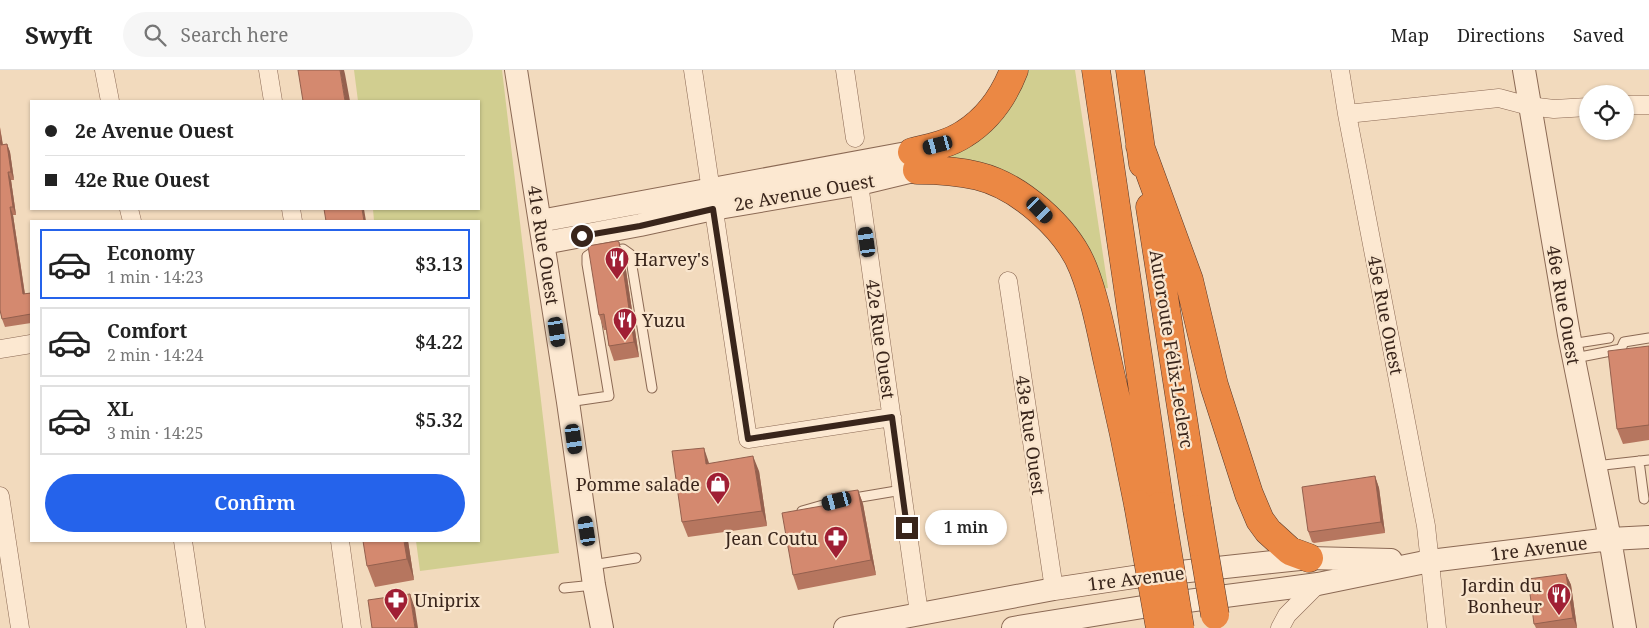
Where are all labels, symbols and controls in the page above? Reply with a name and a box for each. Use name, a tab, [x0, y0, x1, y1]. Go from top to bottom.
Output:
search box	[123, 12, 473, 57]
text: Swyft	[25, 18, 93, 51]
icon: search	[141, 21, 169, 49]
text: Search here	[181, 22, 288, 48]
text: Map	[1391, 23, 1429, 47]
text: Directions	[1457, 23, 1545, 47]
text: Saved	[1573, 23, 1624, 47]
map controls	[1579, 85, 1634, 140]
button: locate	[1579, 85, 1634, 140]
text: 2e Avenue Ouest	[75, 118, 234, 144]
car	[921, 134, 954, 156]
text: 42e Rue Ouest	[75, 167, 210, 193]
street label: 2e Avenue Ouest	[732, 168, 876, 216]
street label: 41e Rue Ouest	[523, 183, 565, 307]
car	[1024, 194, 1055, 226]
route start	[571, 225, 593, 247]
car	[857, 226, 876, 258]
text: Economy	[107, 240, 195, 266]
icon: car	[47, 242, 92, 287]
street label: 46e Rue Ouest	[1542, 243, 1586, 367]
restaurant icon: Harvey's	[604, 246, 630, 280]
place label: Harvey's	[634, 247, 709, 271]
street label: Autoroute Félix-Leclerc	[1144, 248, 1200, 450]
text: $3.13	[415, 251, 463, 277]
street label: 45e Rue Ouest	[1363, 253, 1409, 377]
text: 1 min · 14:23	[107, 266, 203, 288]
street label: 42e Rue Ouest	[861, 277, 901, 401]
restaurant icon: Yuzu	[612, 307, 638, 341]
place label: Yuzu	[641, 308, 686, 332]
car	[547, 316, 566, 348]
text: Comfort	[107, 318, 187, 344]
icon: car	[47, 320, 92, 365]
text: $4.22	[415, 329, 463, 355]
text: 2 min · 14:24	[107, 344, 203, 366]
street label: 43e Rue Ouest	[1011, 373, 1051, 497]
text: XL	[107, 396, 133, 422]
icon: car	[47, 398, 92, 443]
text: $5.32	[415, 407, 463, 433]
text: 3 min · 14:25	[107, 422, 203, 444]
car	[564, 423, 583, 455]
shop icon: Pomme salade	[705, 471, 731, 505]
place label: Pomme salade	[576, 472, 700, 496]
button: Confirm	[45, 474, 465, 532]
car	[820, 490, 853, 512]
callout: 1 min	[924, 510, 1007, 546]
car	[577, 515, 596, 547]
text: 1 min	[944, 516, 988, 538]
route end	[896, 517, 918, 539]
pharmacy icon: Jean Coutu	[823, 525, 849, 559]
place label: Jean Coutu	[724, 526, 819, 550]
street label: 1re Avenue	[1489, 530, 1589, 566]
street label: 1re Avenue	[1086, 560, 1186, 596]
place label: Jardin du Bonheur	[1460, 573, 1543, 618]
restaurant icon: Jardin du Bonheur	[1546, 582, 1572, 616]
pharmacy icon: Uniprix	[383, 587, 409, 621]
place label: Uniprix	[414, 588, 481, 612]

